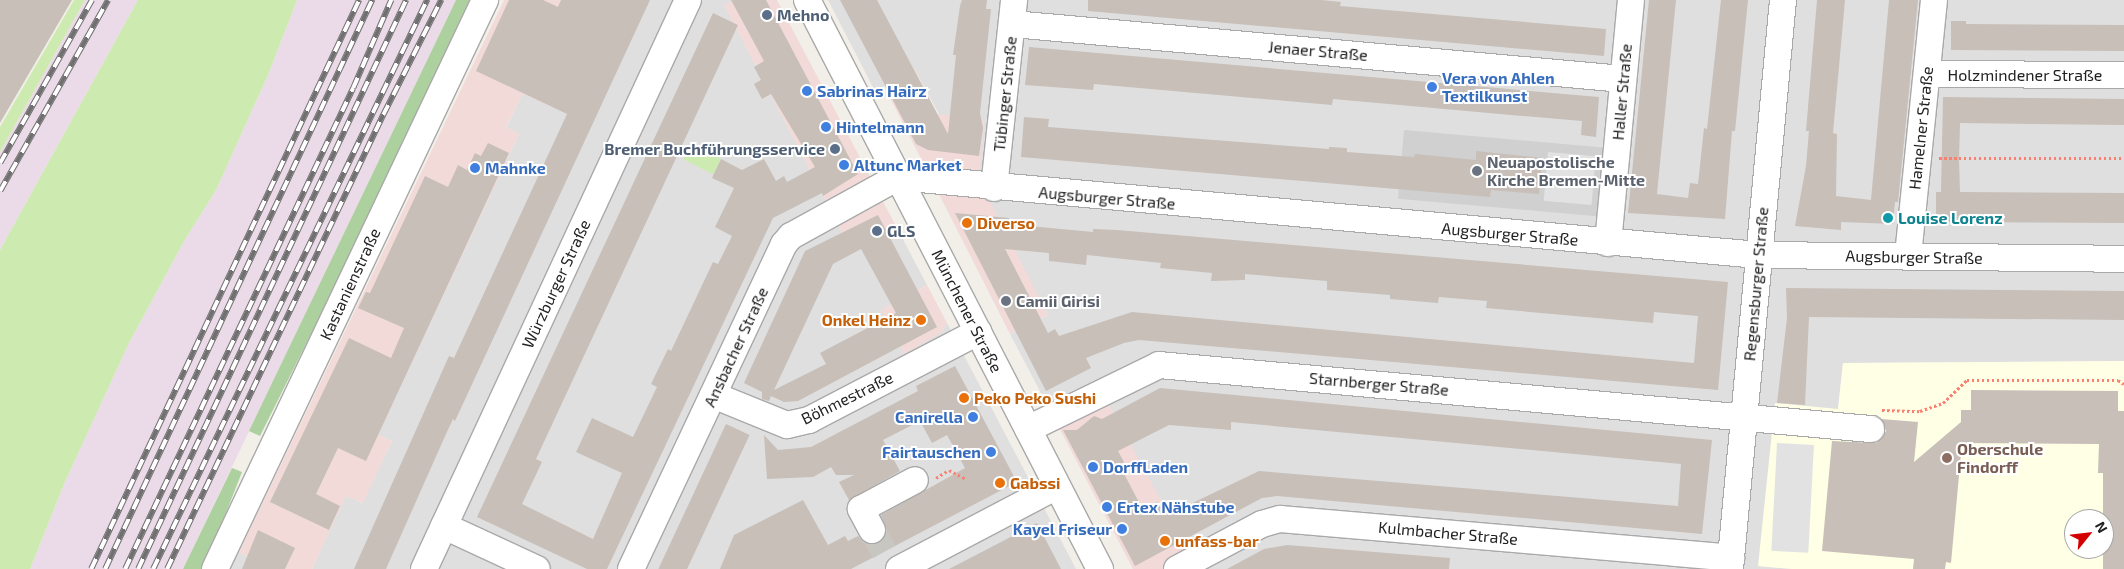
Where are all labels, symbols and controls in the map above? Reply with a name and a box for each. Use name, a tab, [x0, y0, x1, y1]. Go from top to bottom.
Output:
place label: Mehno	[777, 5, 829, 25]
marker: Mehno	[761, 9, 773, 21]
street label: Tübinger Straße	[989, 35, 1021, 153]
street label: Jenaer Straße	[1267, 37, 1369, 65]
street label: Haller Straße	[1608, 43, 1636, 141]
street label: Hamelner Straße	[1905, 65, 1937, 191]
street label: Holzmindener Straße	[1947, 65, 2103, 85]
place label: Vera von Ahlen Textilkunst	[1442, 68, 1555, 106]
place label: Sabrinas Hairz	[817, 81, 927, 101]
marker: Vera von Ahlen Textilkunst	[1426, 81, 1438, 93]
marker: Sabrinas Hairz	[801, 85, 813, 97]
place label: Hintelmann	[836, 117, 924, 137]
marker: Hintelmann	[820, 121, 832, 133]
place label: Bremer Buchführungsservice	[604, 139, 825, 159]
marker: Bremer Buchführungsservice	[829, 143, 841, 155]
place label: Neuapostolische Kirche Bremen-Mitte	[1487, 152, 1645, 190]
place label: Altunc Market	[854, 155, 962, 175]
place label: Mahnke	[485, 158, 546, 178]
marker: Altunc Market	[838, 159, 850, 171]
marker: Mahnke	[469, 162, 481, 174]
marker: Neuapostolische Kirche Bremen-Mitte	[1471, 165, 1483, 177]
street label: Augsburger Straße	[1038, 182, 1176, 214]
street label: Regensburger Straße	[1740, 206, 1772, 362]
place label: Louise Lorenz	[1898, 208, 2003, 228]
marker: Louise Lorenz	[1882, 212, 1894, 224]
place label: Diverso	[977, 213, 1035, 233]
street label: Würzburger Straße	[518, 216, 594, 352]
marker: Diverso	[961, 217, 973, 229]
street label: Augsburger Straße	[1441, 218, 1579, 250]
place label: GLS	[887, 221, 915, 241]
street label: Kastanienstraße	[316, 225, 384, 343]
marker: GLS	[871, 225, 883, 237]
street label: Münchener Straße	[928, 246, 1006, 376]
street label: Augsburger Straße	[1845, 246, 1983, 268]
street label: Ansbacher Straße	[700, 284, 772, 410]
place label: Camii Girisi	[1016, 291, 1100, 311]
marker: Camii Girisi	[1000, 295, 1012, 307]
place label: Onkel Heinz	[821, 310, 911, 330]
marker: Onkel Heinz	[915, 314, 927, 326]
street label: Böhmestraße	[798, 368, 896, 428]
street label: Starnberger Straße	[1308, 368, 1450, 400]
place label: Peko Peko Sushi	[974, 388, 1096, 408]
marker: Peko Peko Sushi	[958, 392, 970, 404]
place label: Canirella	[895, 407, 963, 427]
marker: Canirella	[967, 411, 979, 423]
place label: Oberschule Findorff	[1957, 439, 2043, 477]
place label: Fairtauschen	[882, 442, 981, 462]
marker: Fairtauschen	[985, 446, 997, 458]
marker: Oberschule Findorff	[1941, 452, 1953, 464]
place label: DorffLaden	[1103, 457, 1188, 477]
marker: DorffLaden	[1087, 461, 1099, 473]
place label: Gabssi	[1010, 473, 1060, 493]
marker: Gabssi	[994, 477, 1006, 489]
place label: Ertex Nähstube	[1117, 497, 1235, 517]
marker: Ertex Nähstube	[1101, 501, 1113, 513]
north arrow	[2064, 509, 2114, 559]
street label: Kulmbacher Straße	[1377, 517, 1519, 549]
text: N	[2092, 518, 2112, 536]
place label: Kayel Friseur	[1012, 519, 1112, 539]
marker: Kayel Friseur	[1116, 523, 1128, 535]
place label: unfass-bar	[1175, 531, 1259, 551]
marker: unfass-bar	[1159, 535, 1171, 547]

